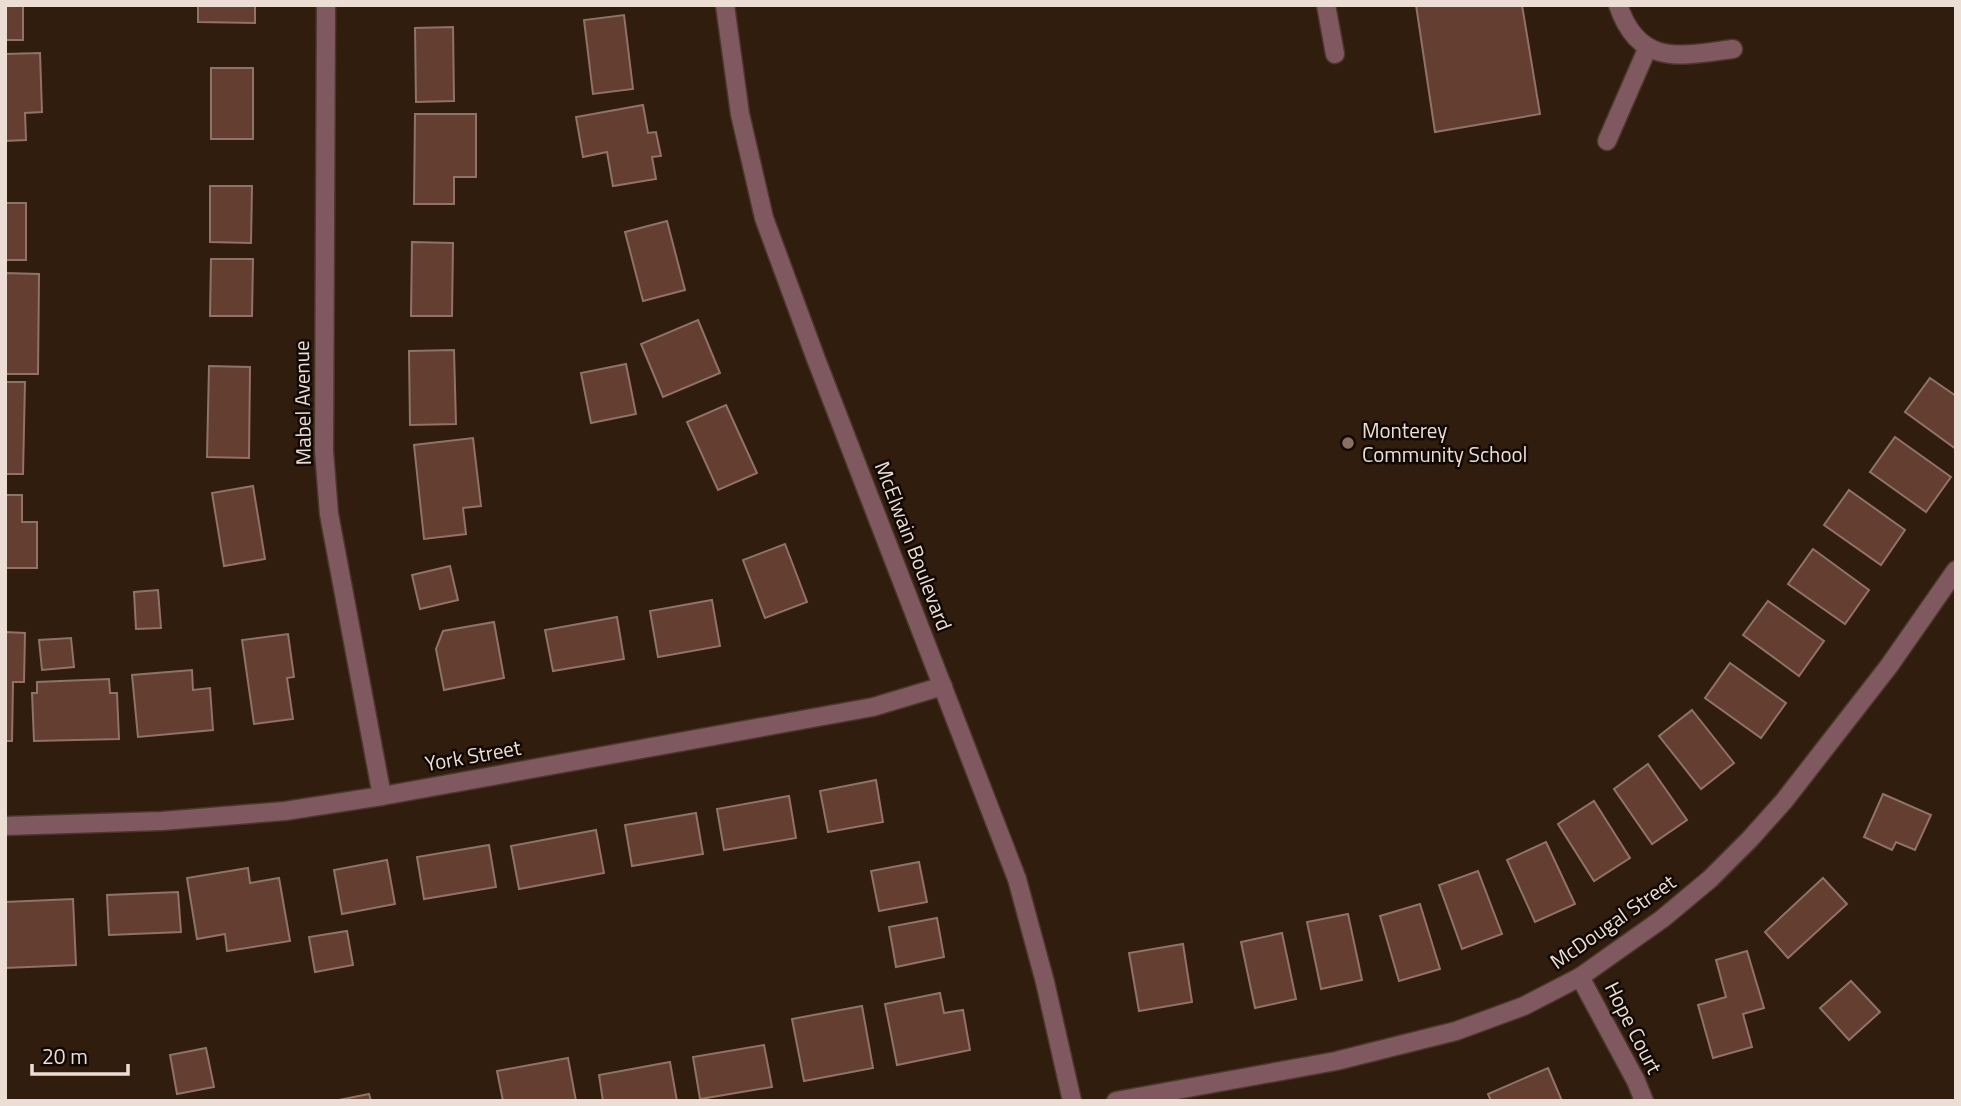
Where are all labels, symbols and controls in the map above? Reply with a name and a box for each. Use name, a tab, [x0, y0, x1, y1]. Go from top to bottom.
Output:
street label: Mabel Avenue	[285, 340, 319, 466]
place label: Monterey Community School	[1362, 414, 1527, 470]
marker: Monterey Community School	[1340, 435, 1356, 451]
street label: McElwain Boulevard	[867, 456, 961, 635]
street label: York Street	[422, 731, 524, 779]
street label: McDougal Street	[1543, 865, 1682, 977]
street label: Hope Court	[1597, 976, 1671, 1080]
scale bar	[32, 1032, 128, 1076]
text: 20 m	[42, 1040, 88, 1072]

